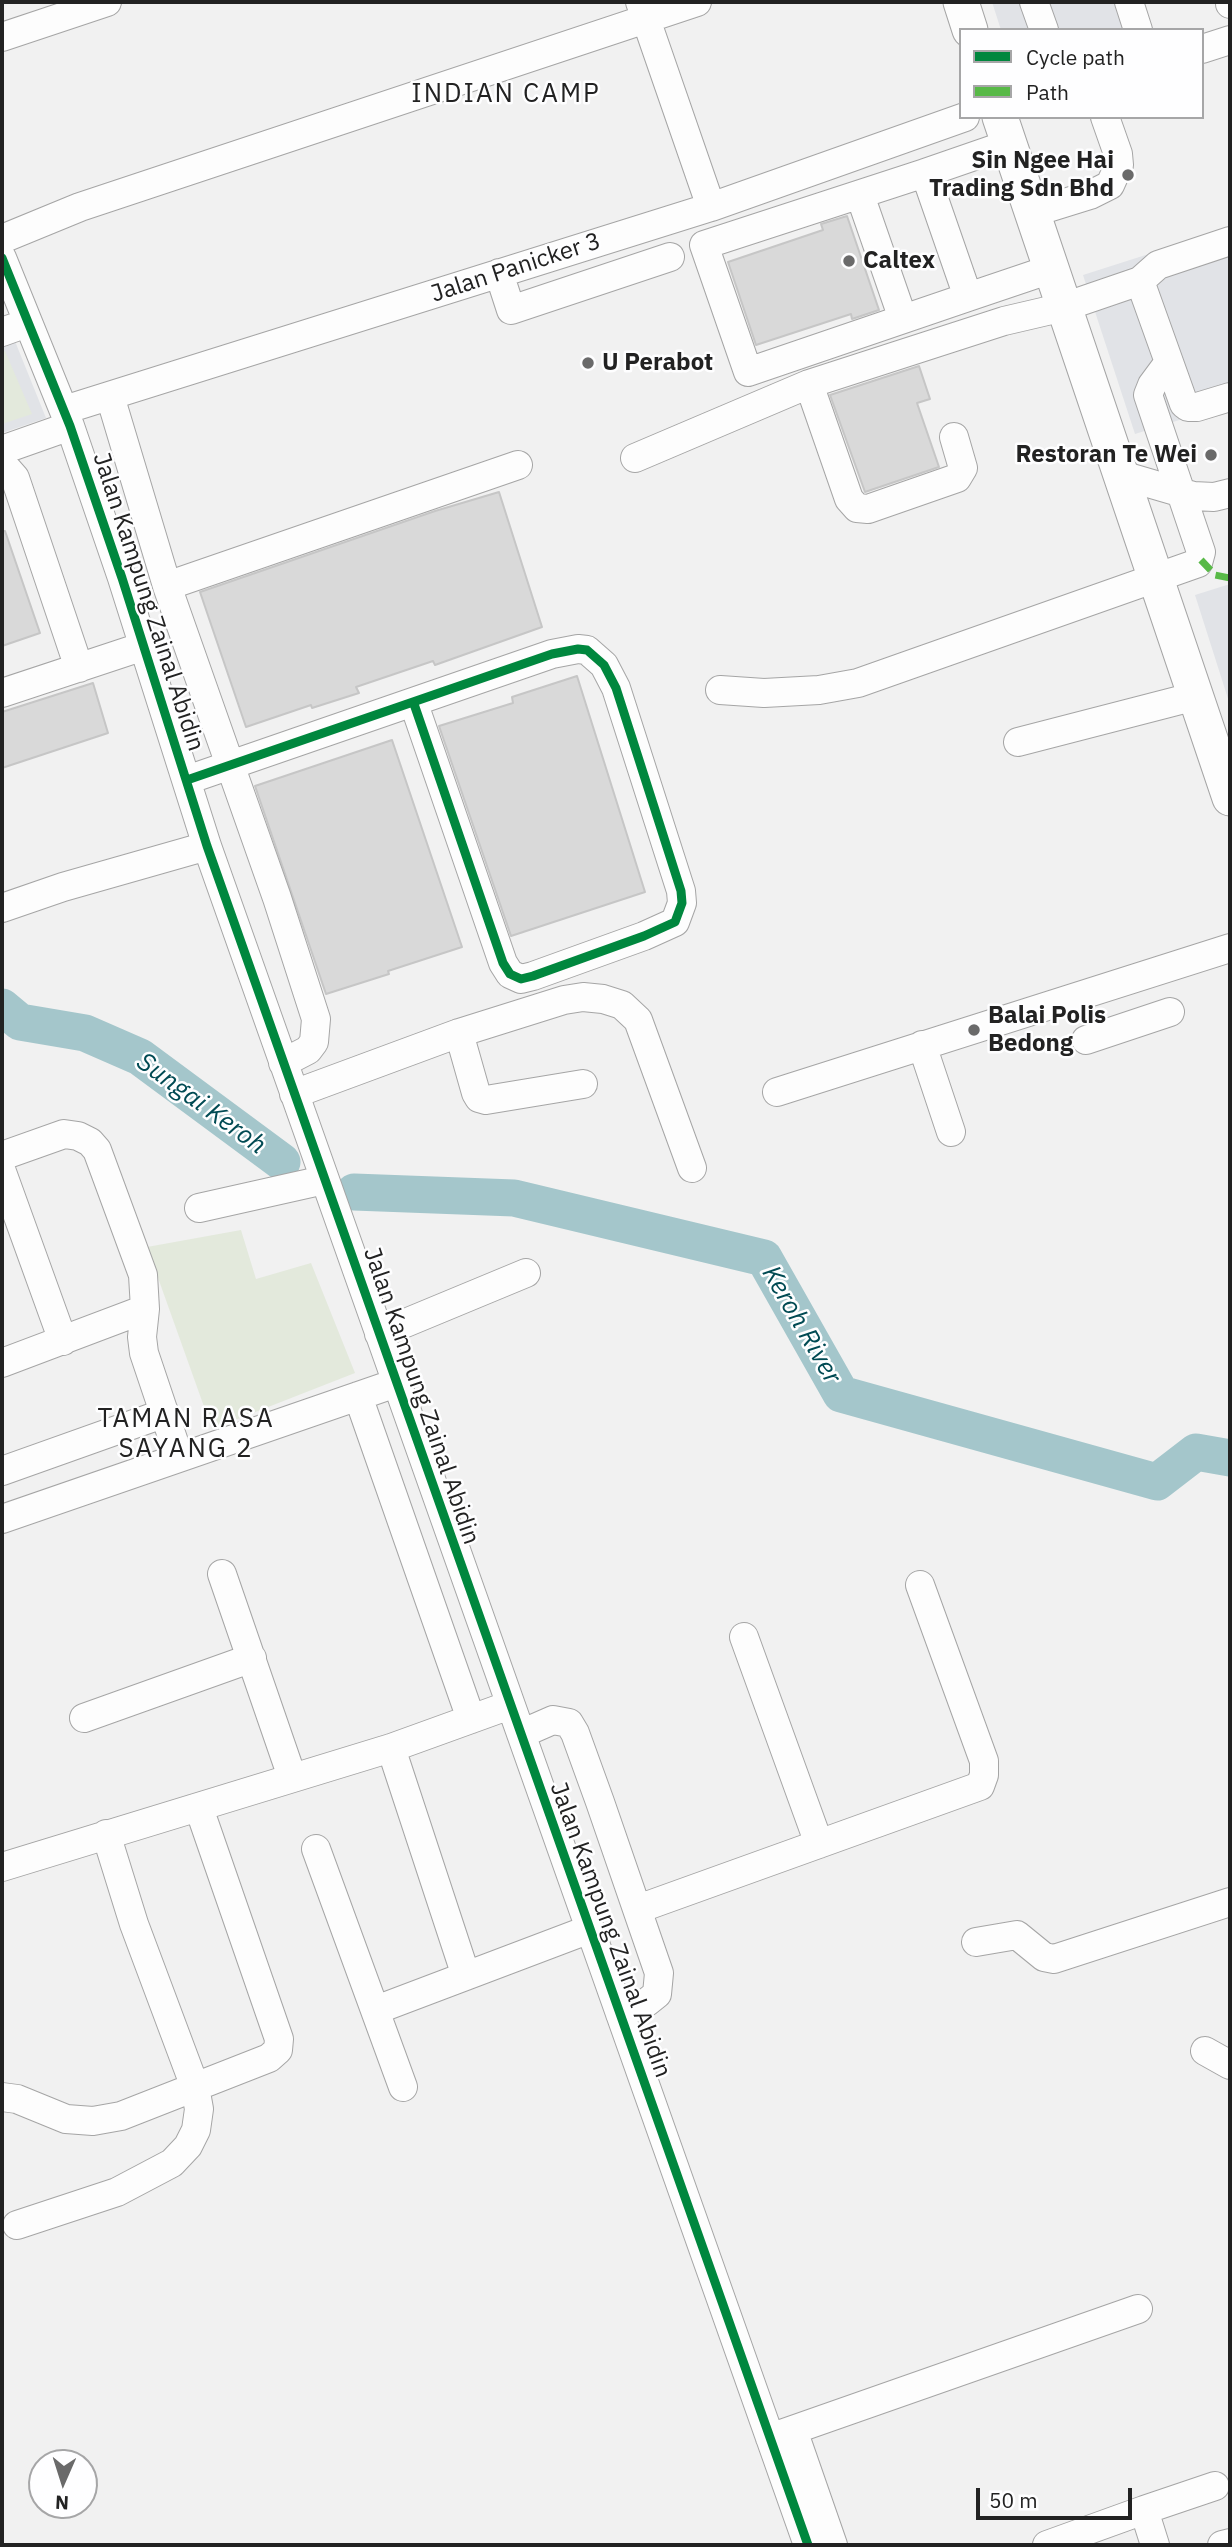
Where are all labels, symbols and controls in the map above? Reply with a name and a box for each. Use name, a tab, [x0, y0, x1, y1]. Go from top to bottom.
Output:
legend	[959, 28, 1204, 119]
text: Cycle path	[1026, 43, 1125, 71]
district label: INDIAN CAMP	[413, 78, 599, 110]
text: Path	[1026, 78, 1069, 106]
place label: Sin Ngee Hai Trading Sdn Bhd	[929, 147, 1114, 203]
marker: Sin Ngee Hai Trading Sdn Bhd	[1120, 167, 1136, 183]
street label: Jalan Panicker 3	[427, 227, 605, 309]
place label: Caltex	[863, 247, 935, 275]
marker: Caltex	[841, 253, 857, 269]
place label: U Perabot	[602, 349, 713, 377]
marker: U Perabot	[580, 355, 596, 371]
place label: Restoran Te Wei	[1015, 441, 1197, 469]
marker: Restoran Te Wei	[1203, 447, 1219, 463]
street label: Jalan Kampung Zainal Abidin	[86, 449, 210, 755]
place label: Balai Polis Bedong	[988, 1002, 1106, 1058]
marker: Balai Polis Bedong	[966, 1022, 982, 1038]
water label: Sungai Keroh	[130, 1047, 272, 1161]
street label: Jalan Kampung Zainal Abidin	[357, 1244, 485, 1548]
water label: Keroh River	[755, 1260, 847, 1390]
district label: TAMAN RASA SAYANG 2	[99, 1403, 273, 1464]
street label: Jalan Kampung Zainal Abidin	[543, 1778, 677, 2082]
north arrow	[28, 2449, 98, 2519]
scale bar	[980, 2474, 1136, 2518]
text: 50 m	[989, 2486, 1038, 2514]
text: N	[55, 2491, 70, 2515]

